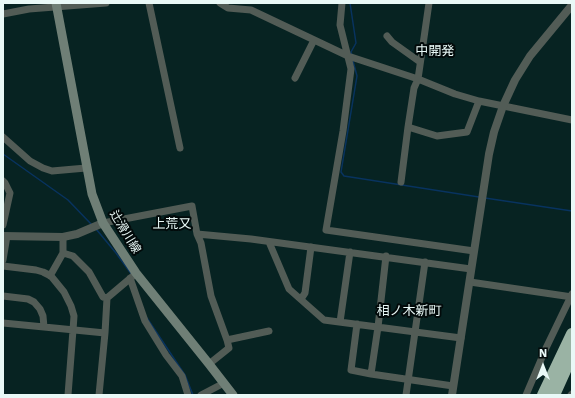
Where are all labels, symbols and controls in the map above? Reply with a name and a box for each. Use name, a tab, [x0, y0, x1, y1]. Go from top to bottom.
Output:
district label: 中開発	[416, 43, 454, 59]
street label: 辻滑川線	[106, 208, 144, 256]
district label: 上荒又	[153, 216, 191, 232]
district label: 相ノ木新町	[377, 303, 441, 319]
north arrow	[523, 346, 563, 386]
text: N	[539, 347, 547, 360]

